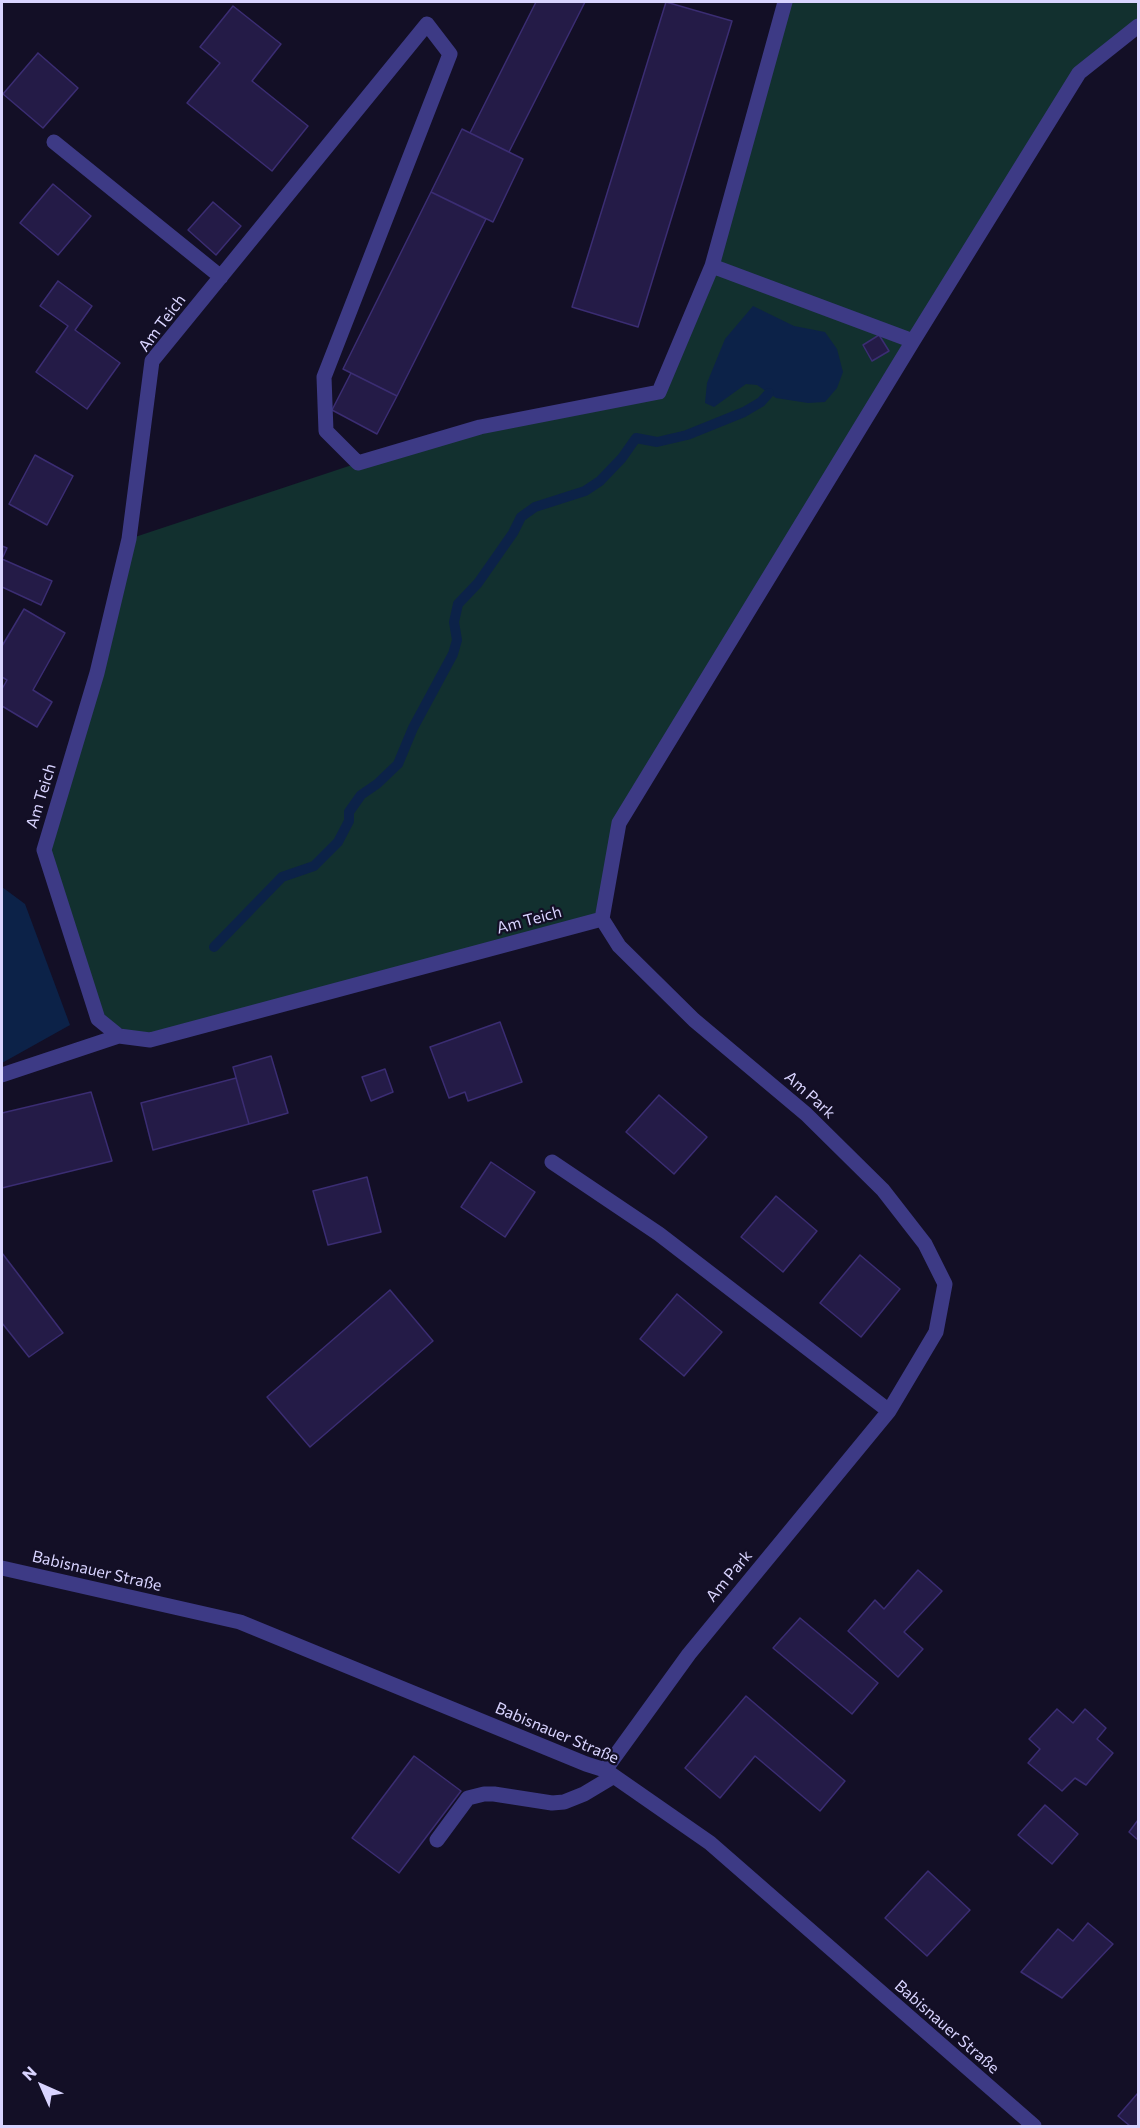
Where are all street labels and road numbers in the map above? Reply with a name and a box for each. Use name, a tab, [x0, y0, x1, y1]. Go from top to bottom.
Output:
street label: Am Teich	[134, 291, 190, 355]
street label: Am Teich	[22, 761, 60, 831]
street label: Am Teich	[494, 902, 564, 938]
street label: Am Park	[781, 1067, 839, 1123]
street label: Am Park	[702, 1546, 756, 1606]
street label: Babisnauer Straße	[30, 1547, 164, 1595]
street label: Babisnauer Straße	[492, 1698, 622, 1768]
street label: Babisnauer Straße	[891, 1976, 1003, 2078]

